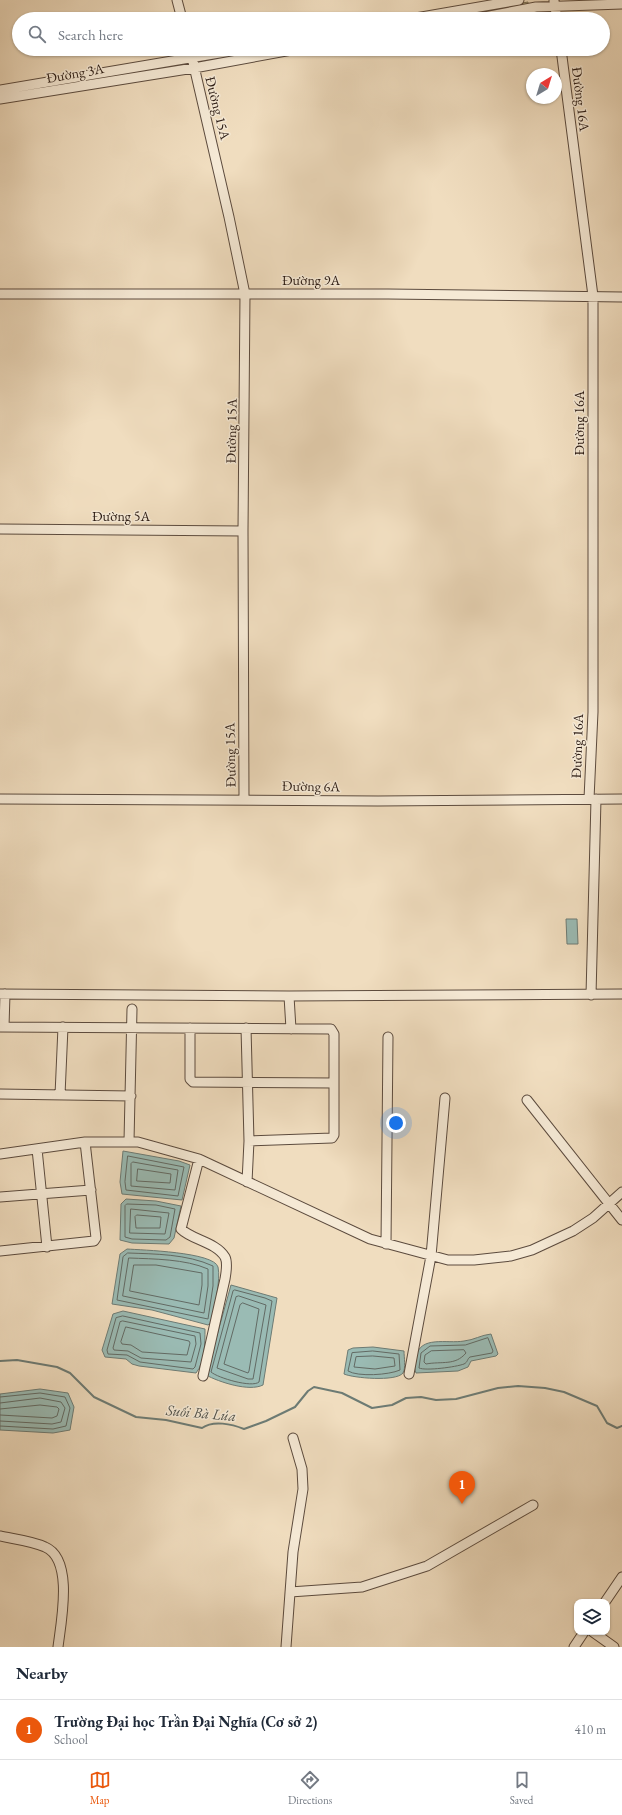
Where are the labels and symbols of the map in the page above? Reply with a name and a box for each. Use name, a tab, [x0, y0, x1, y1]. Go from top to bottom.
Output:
street label: Đường 3A	[45, 59, 106, 87]
street label: Đường 16A	[568, 66, 594, 133]
north arrow	[526, 68, 562, 104]
street label: Đường 15A	[201, 74, 235, 142]
street label: Đường 9A	[282, 271, 340, 289]
street label: Đường 16A	[570, 390, 588, 455]
street label: Đường 15A	[221, 398, 241, 464]
street label: Đường 5A	[92, 507, 150, 525]
street label: Đường 16A	[567, 713, 587, 779]
street label: Đường 15A	[220, 722, 240, 788]
street label: Đường 6A	[282, 776, 341, 796]
your location	[386, 1113, 406, 1133]
water label: Suối Bà Lúa	[164, 1400, 237, 1425]
pin: 1	[449, 1471, 475, 1504]

